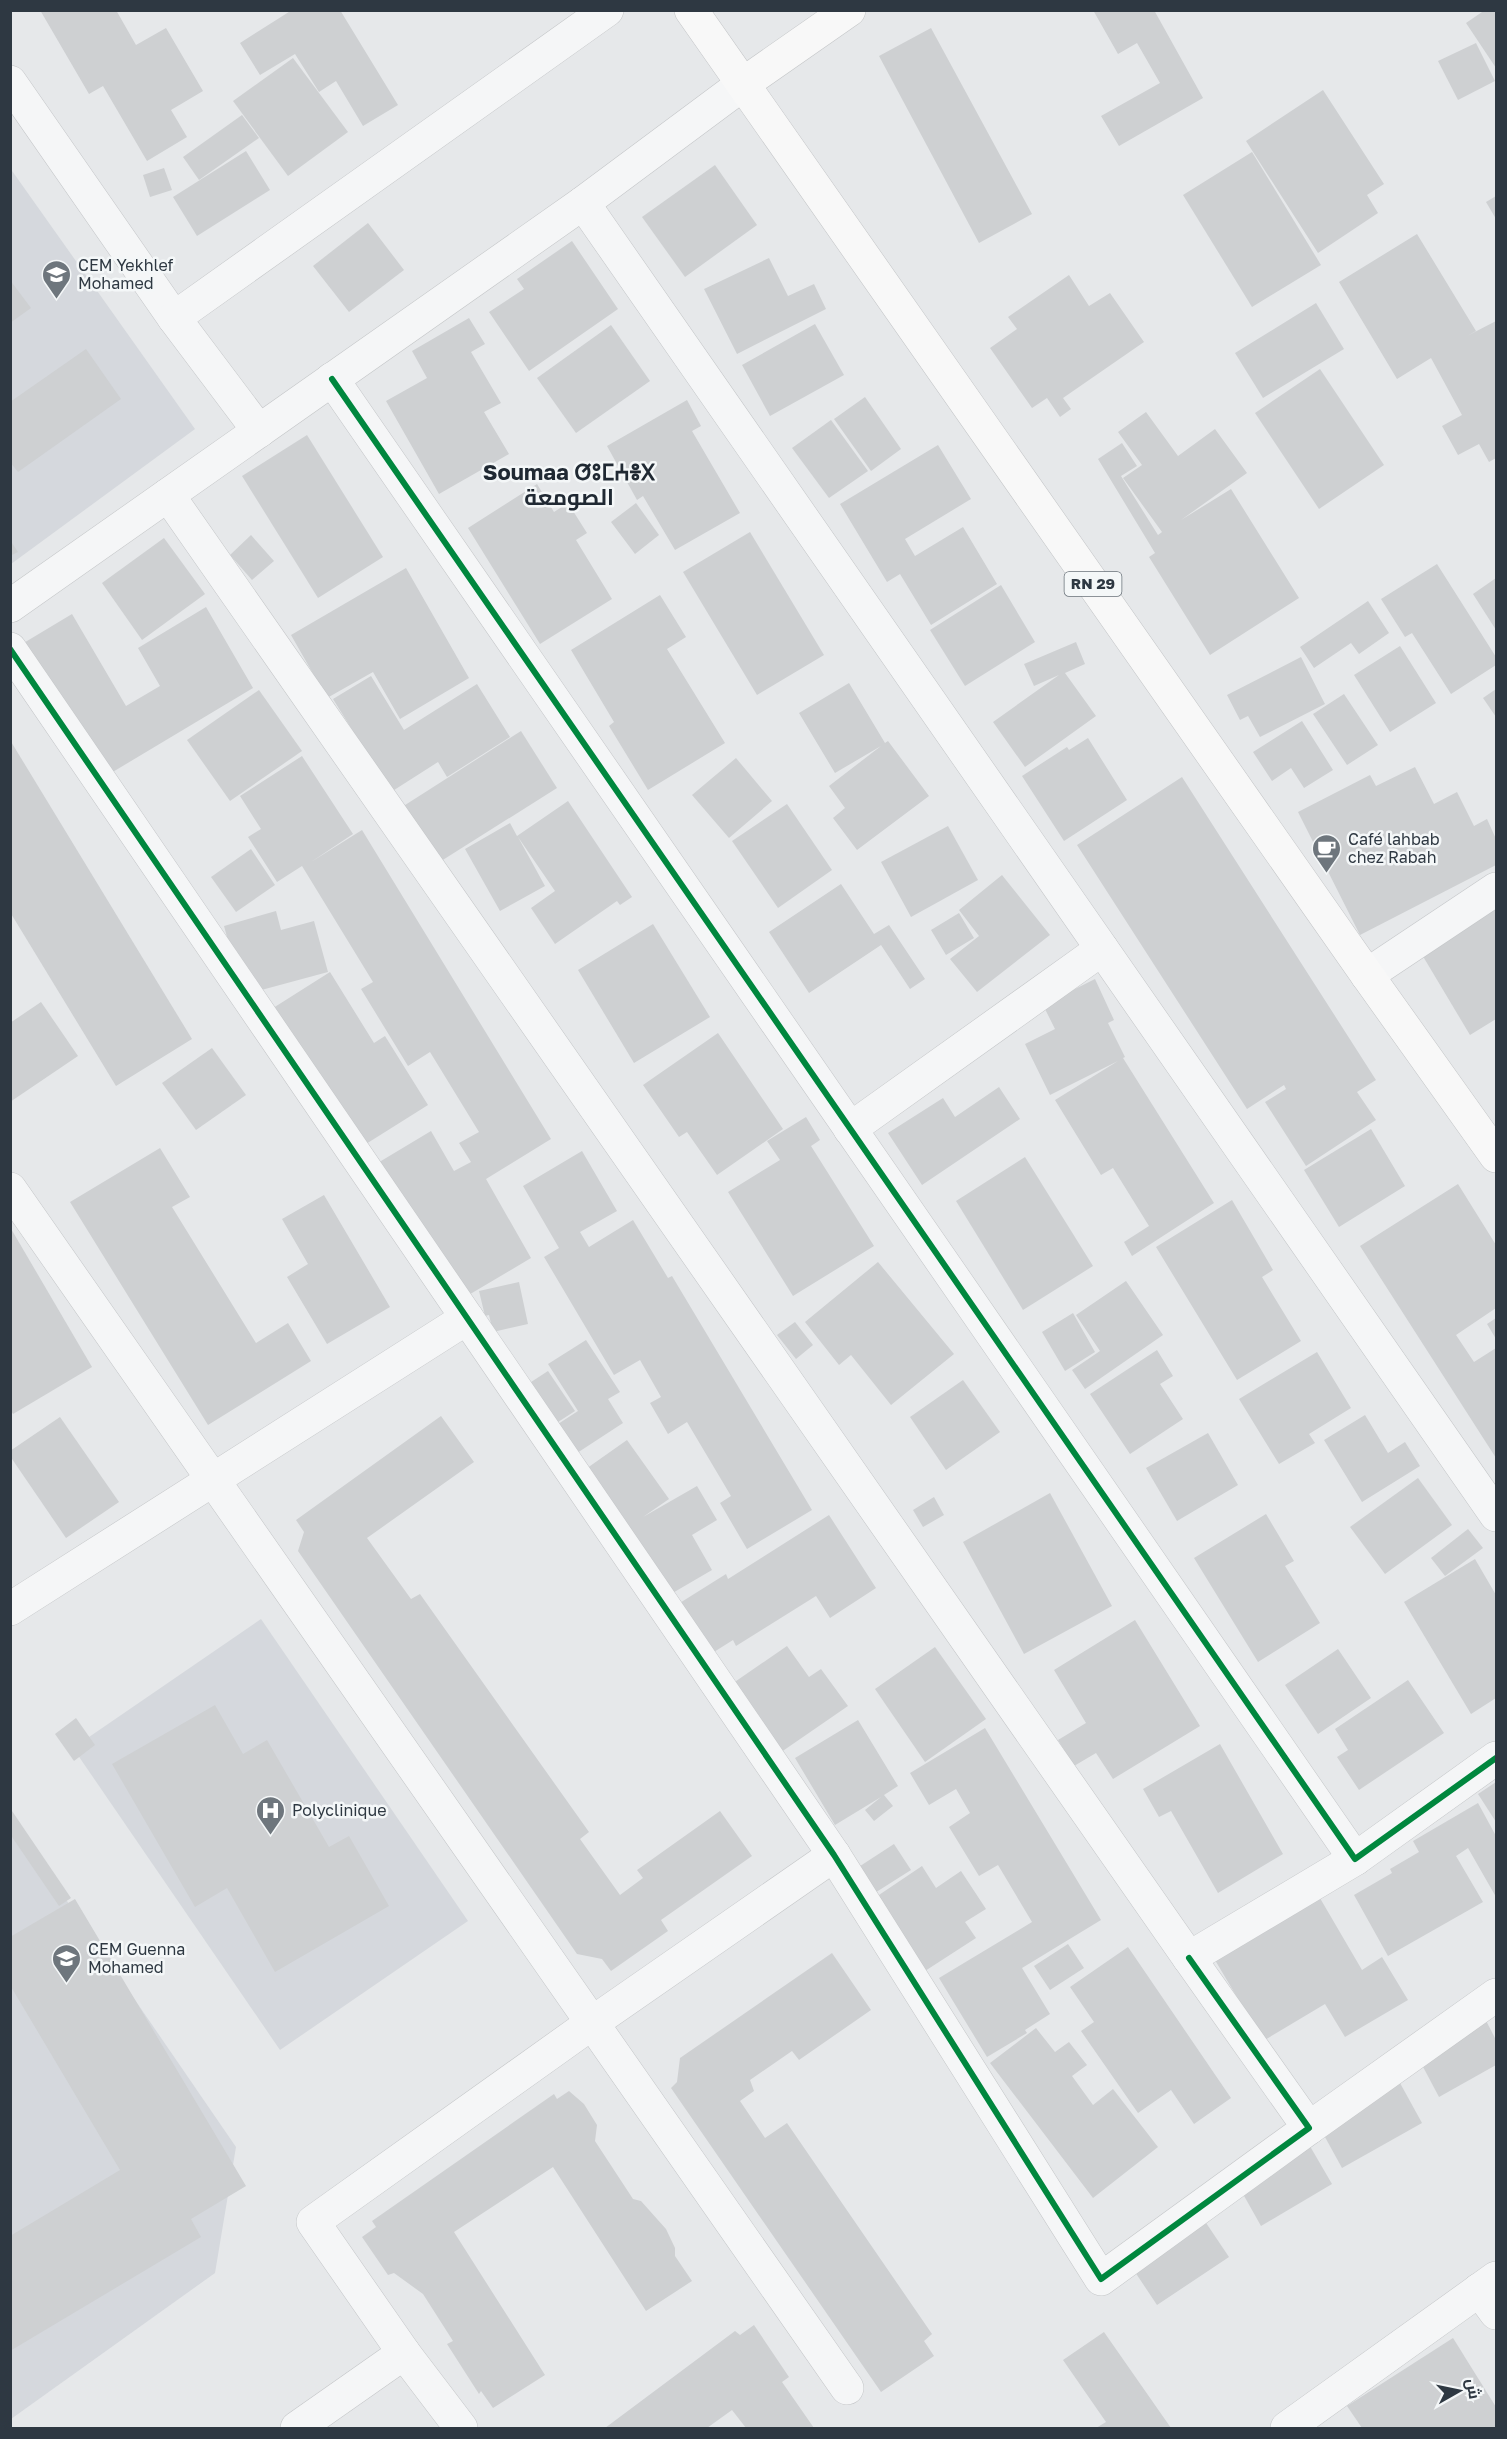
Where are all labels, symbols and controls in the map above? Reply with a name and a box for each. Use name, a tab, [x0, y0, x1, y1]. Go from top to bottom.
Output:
place label: CEM Yekhlef Mohamed	[78, 255, 174, 293]
school or university icon: CEM Yekhlef Mohamed	[41, 258, 73, 300]
district label: Soumaa ⵚⵓⵎⵄⴻⵝ الصومعة	[483, 458, 655, 511]
road number: RN 29	[1064, 572, 1122, 596]
place label: Café lahbab chez Rabah	[1348, 829, 1440, 867]
cafe icon: Café lahbab chez Rabah	[1311, 832, 1343, 874]
hospital icon: Polyclinique	[255, 1794, 287, 1836]
place label: Polyclinique	[292, 1800, 386, 1820]
place label: CEM Guenna Mohamed	[88, 1939, 185, 1977]
school or university icon: CEM Guenna Mohamed	[51, 1942, 83, 1984]
north arrow	[1429, 2361, 1489, 2421]
text: ش	[1462, 2377, 1485, 2400]

